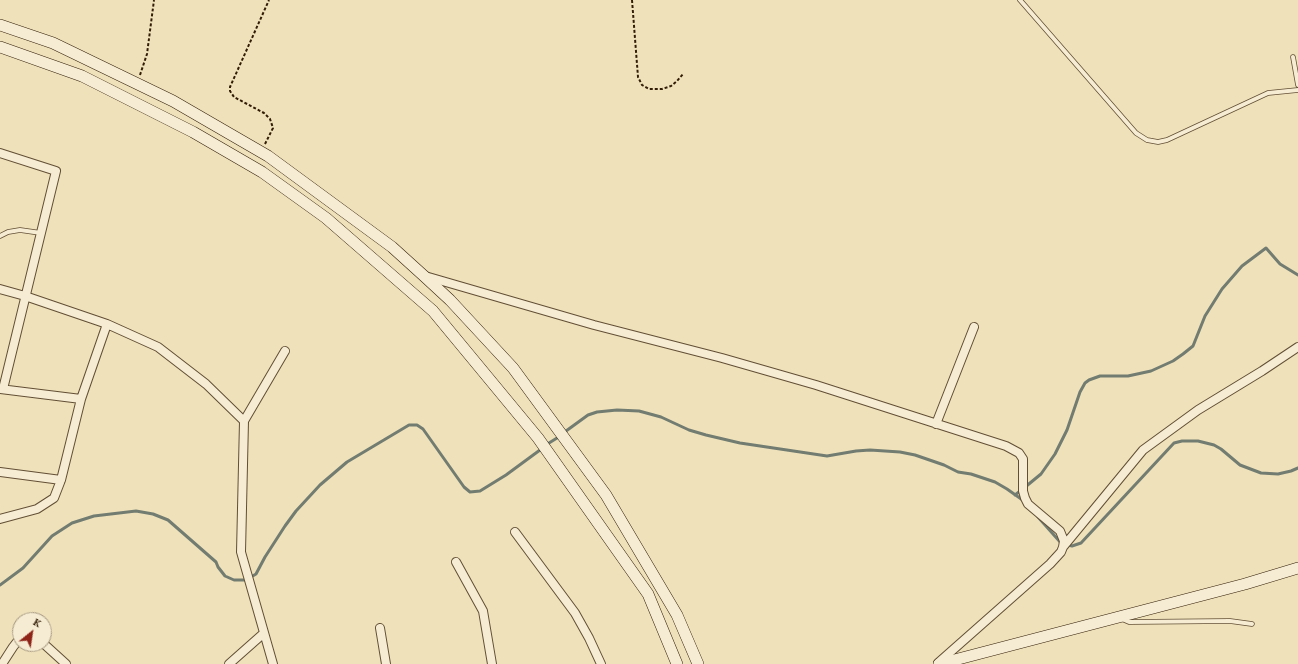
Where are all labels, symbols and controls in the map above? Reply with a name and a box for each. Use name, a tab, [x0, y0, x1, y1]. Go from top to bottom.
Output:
north arrow	[12, 612, 52, 652]
text: K	[30, 614, 45, 631]

